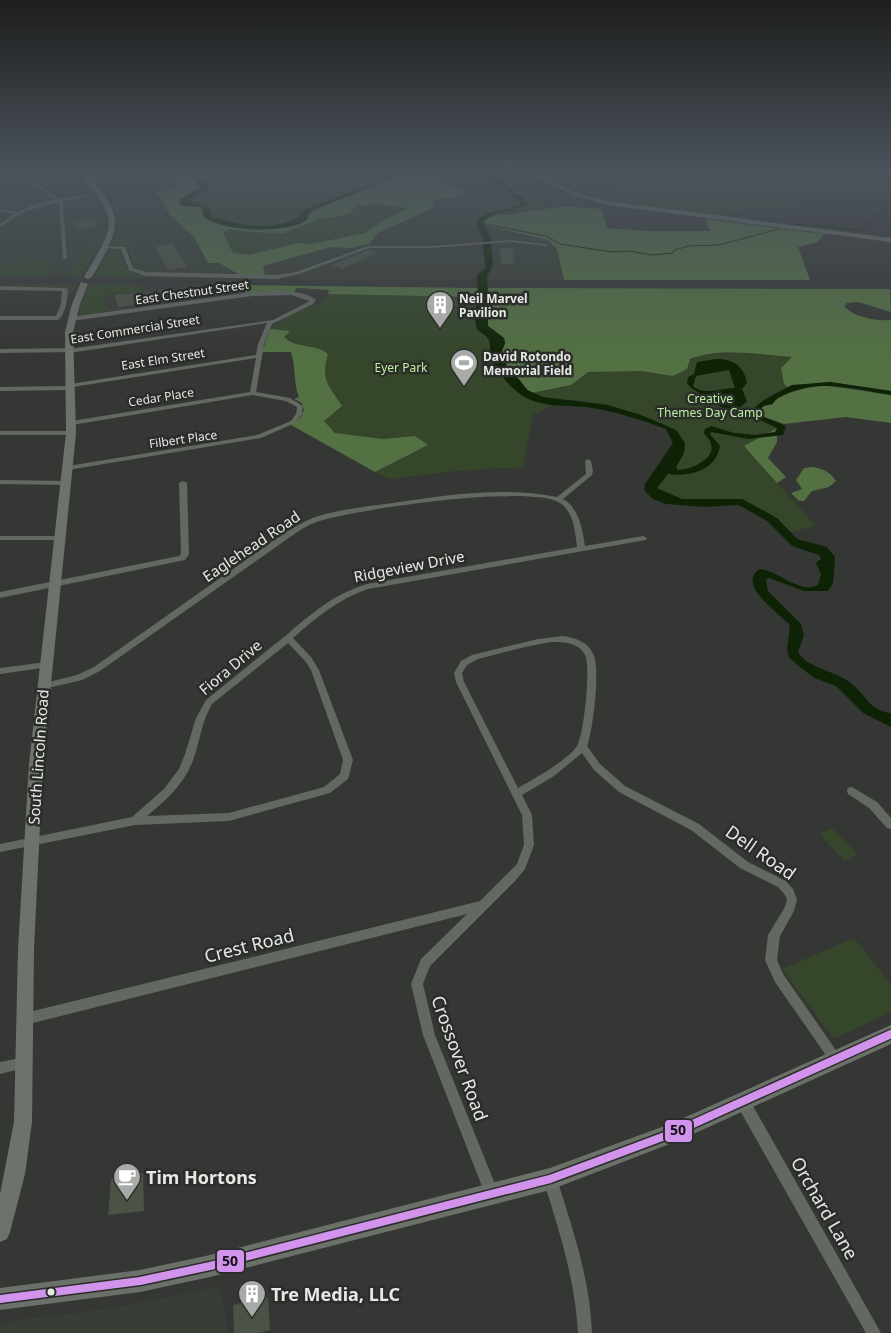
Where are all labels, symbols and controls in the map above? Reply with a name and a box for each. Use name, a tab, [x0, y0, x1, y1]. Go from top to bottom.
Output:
street label: East Chestnut Street	[134, 276, 250, 308]
building icon: Neil Marvel Pavilion	[425, 290, 455, 329]
place label: Neil Marvel Pavilion	[459, 290, 528, 321]
street label: East Commercial Street	[69, 310, 202, 348]
street label: East Elm Street	[120, 344, 207, 374]
sports icon: David Rotondo Memorial Field	[449, 348, 479, 387]
place label: David Rotondo Memorial Field	[483, 348, 572, 379]
park label: Eyer Park	[375, 359, 428, 376]
street label: Cedar Place	[127, 383, 195, 411]
park label: Creative Themes Day Camp	[657, 390, 763, 421]
street label: Filbert Place	[148, 426, 218, 452]
street label: Eaglehead Road	[198, 506, 304, 586]
street label: Ridgeview Drive	[352, 545, 466, 587]
street label: Fiora Drive	[194, 635, 266, 699]
street label: South Lincoln Road	[23, 689, 53, 825]
street label: Dell Road	[721, 819, 801, 885]
street label: Crest Road	[202, 922, 296, 968]
street label: Crossover Road	[426, 992, 494, 1124]
line badge: 50	[664, 1119, 693, 1143]
text: 50	[670, 1120, 686, 1139]
street label: Orchard Lane	[786, 1152, 864, 1264]
cafe icon: Tim Hortons	[112, 1162, 142, 1201]
place label: Tim Hortons	[146, 1165, 257, 1189]
line badge: 50	[216, 1249, 245, 1273]
text: 50	[222, 1251, 238, 1270]
building icon: Tre Media, LLC	[237, 1279, 267, 1318]
place label: Tre Media, LLC	[271, 1282, 400, 1306]
unlabelled marker	[46, 1287, 56, 1297]

